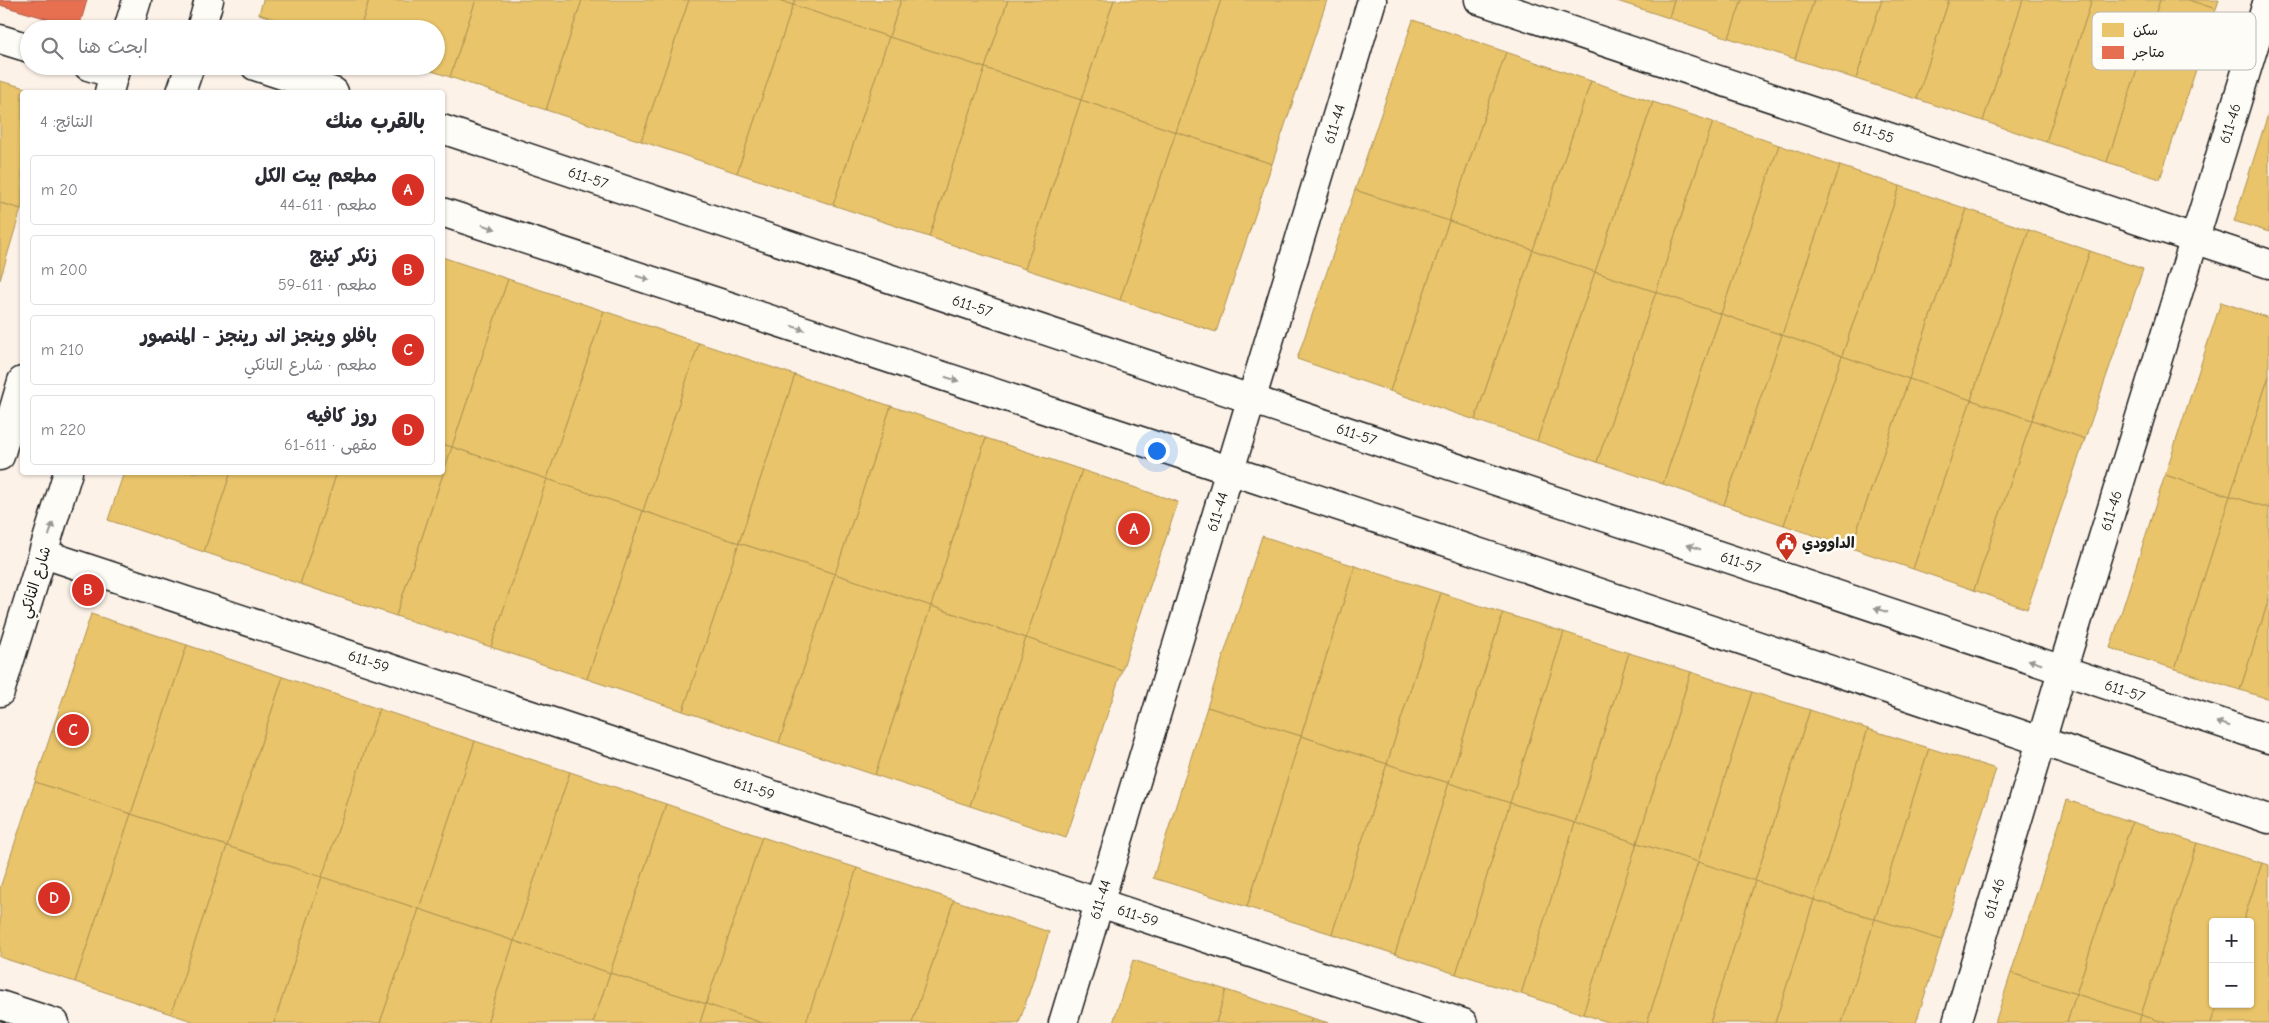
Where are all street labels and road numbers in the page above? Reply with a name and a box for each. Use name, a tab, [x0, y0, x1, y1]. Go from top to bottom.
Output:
street label: 611-46	[2215, 101, 2245, 146]
street label: 611-44	[1320, 102, 1349, 146]
street label: 611-55	[1851, 117, 1896, 147]
street label: 611-57	[566, 163, 611, 193]
street label: 611-57	[950, 291, 995, 321]
street label: 611-57	[1334, 419, 1379, 449]
street label: 611-46	[2097, 488, 2126, 533]
street label: 611-44	[1203, 490, 1232, 534]
street label: شارع التانكي	[16, 544, 58, 621]
street label: 611-57	[1718, 547, 1763, 578]
street label: 611-59	[346, 646, 392, 677]
street label: 611-57	[2102, 676, 2147, 706]
street label: 611-59	[731, 774, 777, 804]
street label: 611-46	[1980, 876, 2009, 921]
street label: 611-44	[1086, 877, 1115, 922]
street label: 611-59	[1115, 900, 1161, 931]

